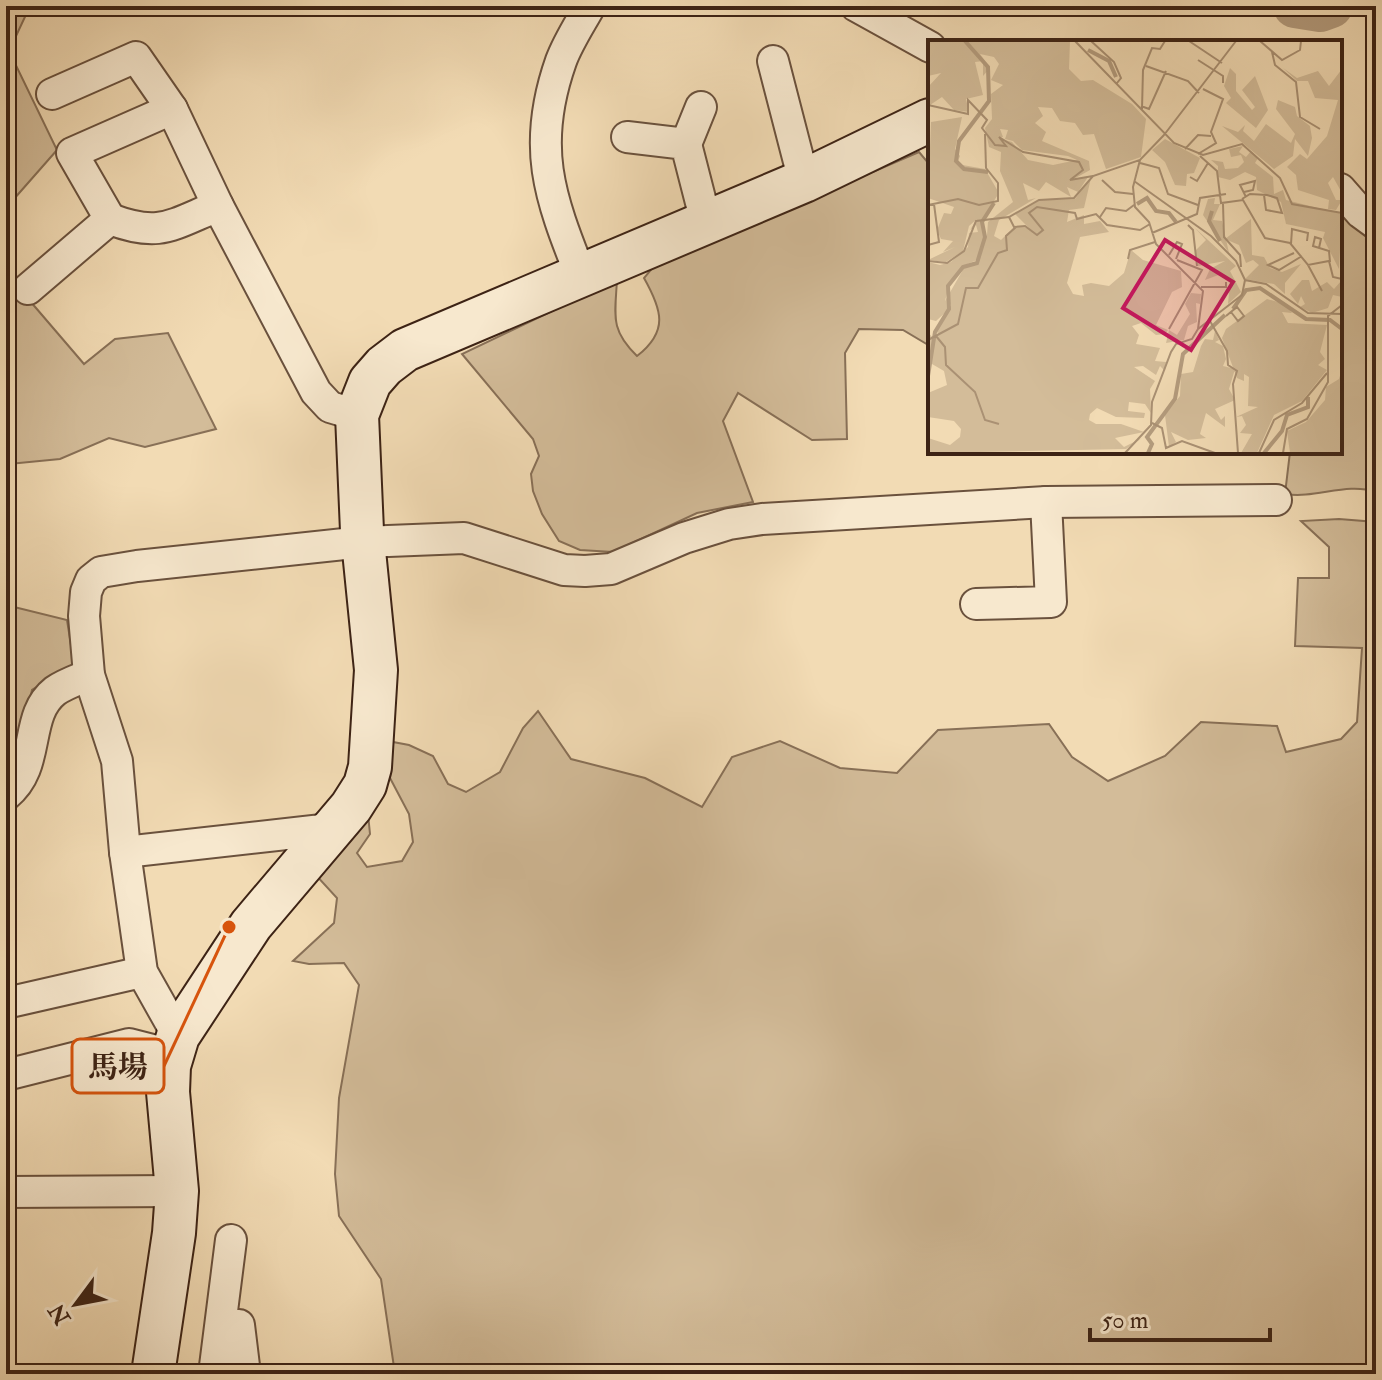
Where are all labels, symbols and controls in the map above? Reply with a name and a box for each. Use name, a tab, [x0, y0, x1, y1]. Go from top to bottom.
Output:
inset map	[928, 40, 1342, 454]
callout: 馬場	[72, 1039, 164, 1093]
text: 馬場	[88, 1049, 148, 1086]
north arrow	[36, 1264, 116, 1344]
scale bar	[1090, 1292, 1270, 1342]
text: N	[43, 1298, 78, 1331]
text: 50 m	[1102, 1305, 1149, 1336]

